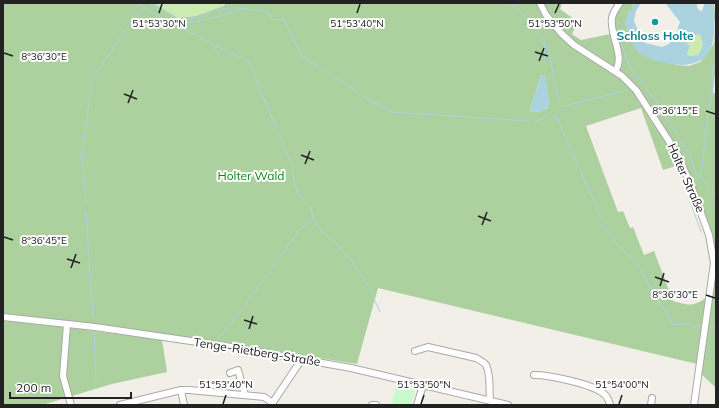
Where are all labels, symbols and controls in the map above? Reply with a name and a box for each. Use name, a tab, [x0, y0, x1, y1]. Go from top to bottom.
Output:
text: 51°53'30"N	[132, 17, 186, 30]
text: 51°53'40"N	[330, 17, 384, 30]
text: 51°53'50"N	[528, 17, 582, 30]
marker: Schloss Holte	[650, 17, 660, 27]
place label: Schloss Holte	[616, 28, 694, 43]
text: 8°36'30"E	[21, 50, 67, 63]
text: 8°36'15"E	[652, 104, 698, 117]
street label: Holter Straße	[664, 141, 708, 215]
park label: Holter Wald	[218, 168, 284, 183]
text: 8°36'45"E	[21, 234, 67, 247]
text: 8°36'30"E	[652, 288, 698, 301]
street label: Tenge-Rietberg-Straße	[193, 334, 322, 369]
scale bar	[10, 374, 131, 400]
text: 51°53'40"N	[199, 378, 253, 391]
text: 51°53'50"N	[397, 378, 451, 391]
text: 51°54'00"N	[595, 378, 649, 391]
text: 200 m	[16, 380, 51, 395]

